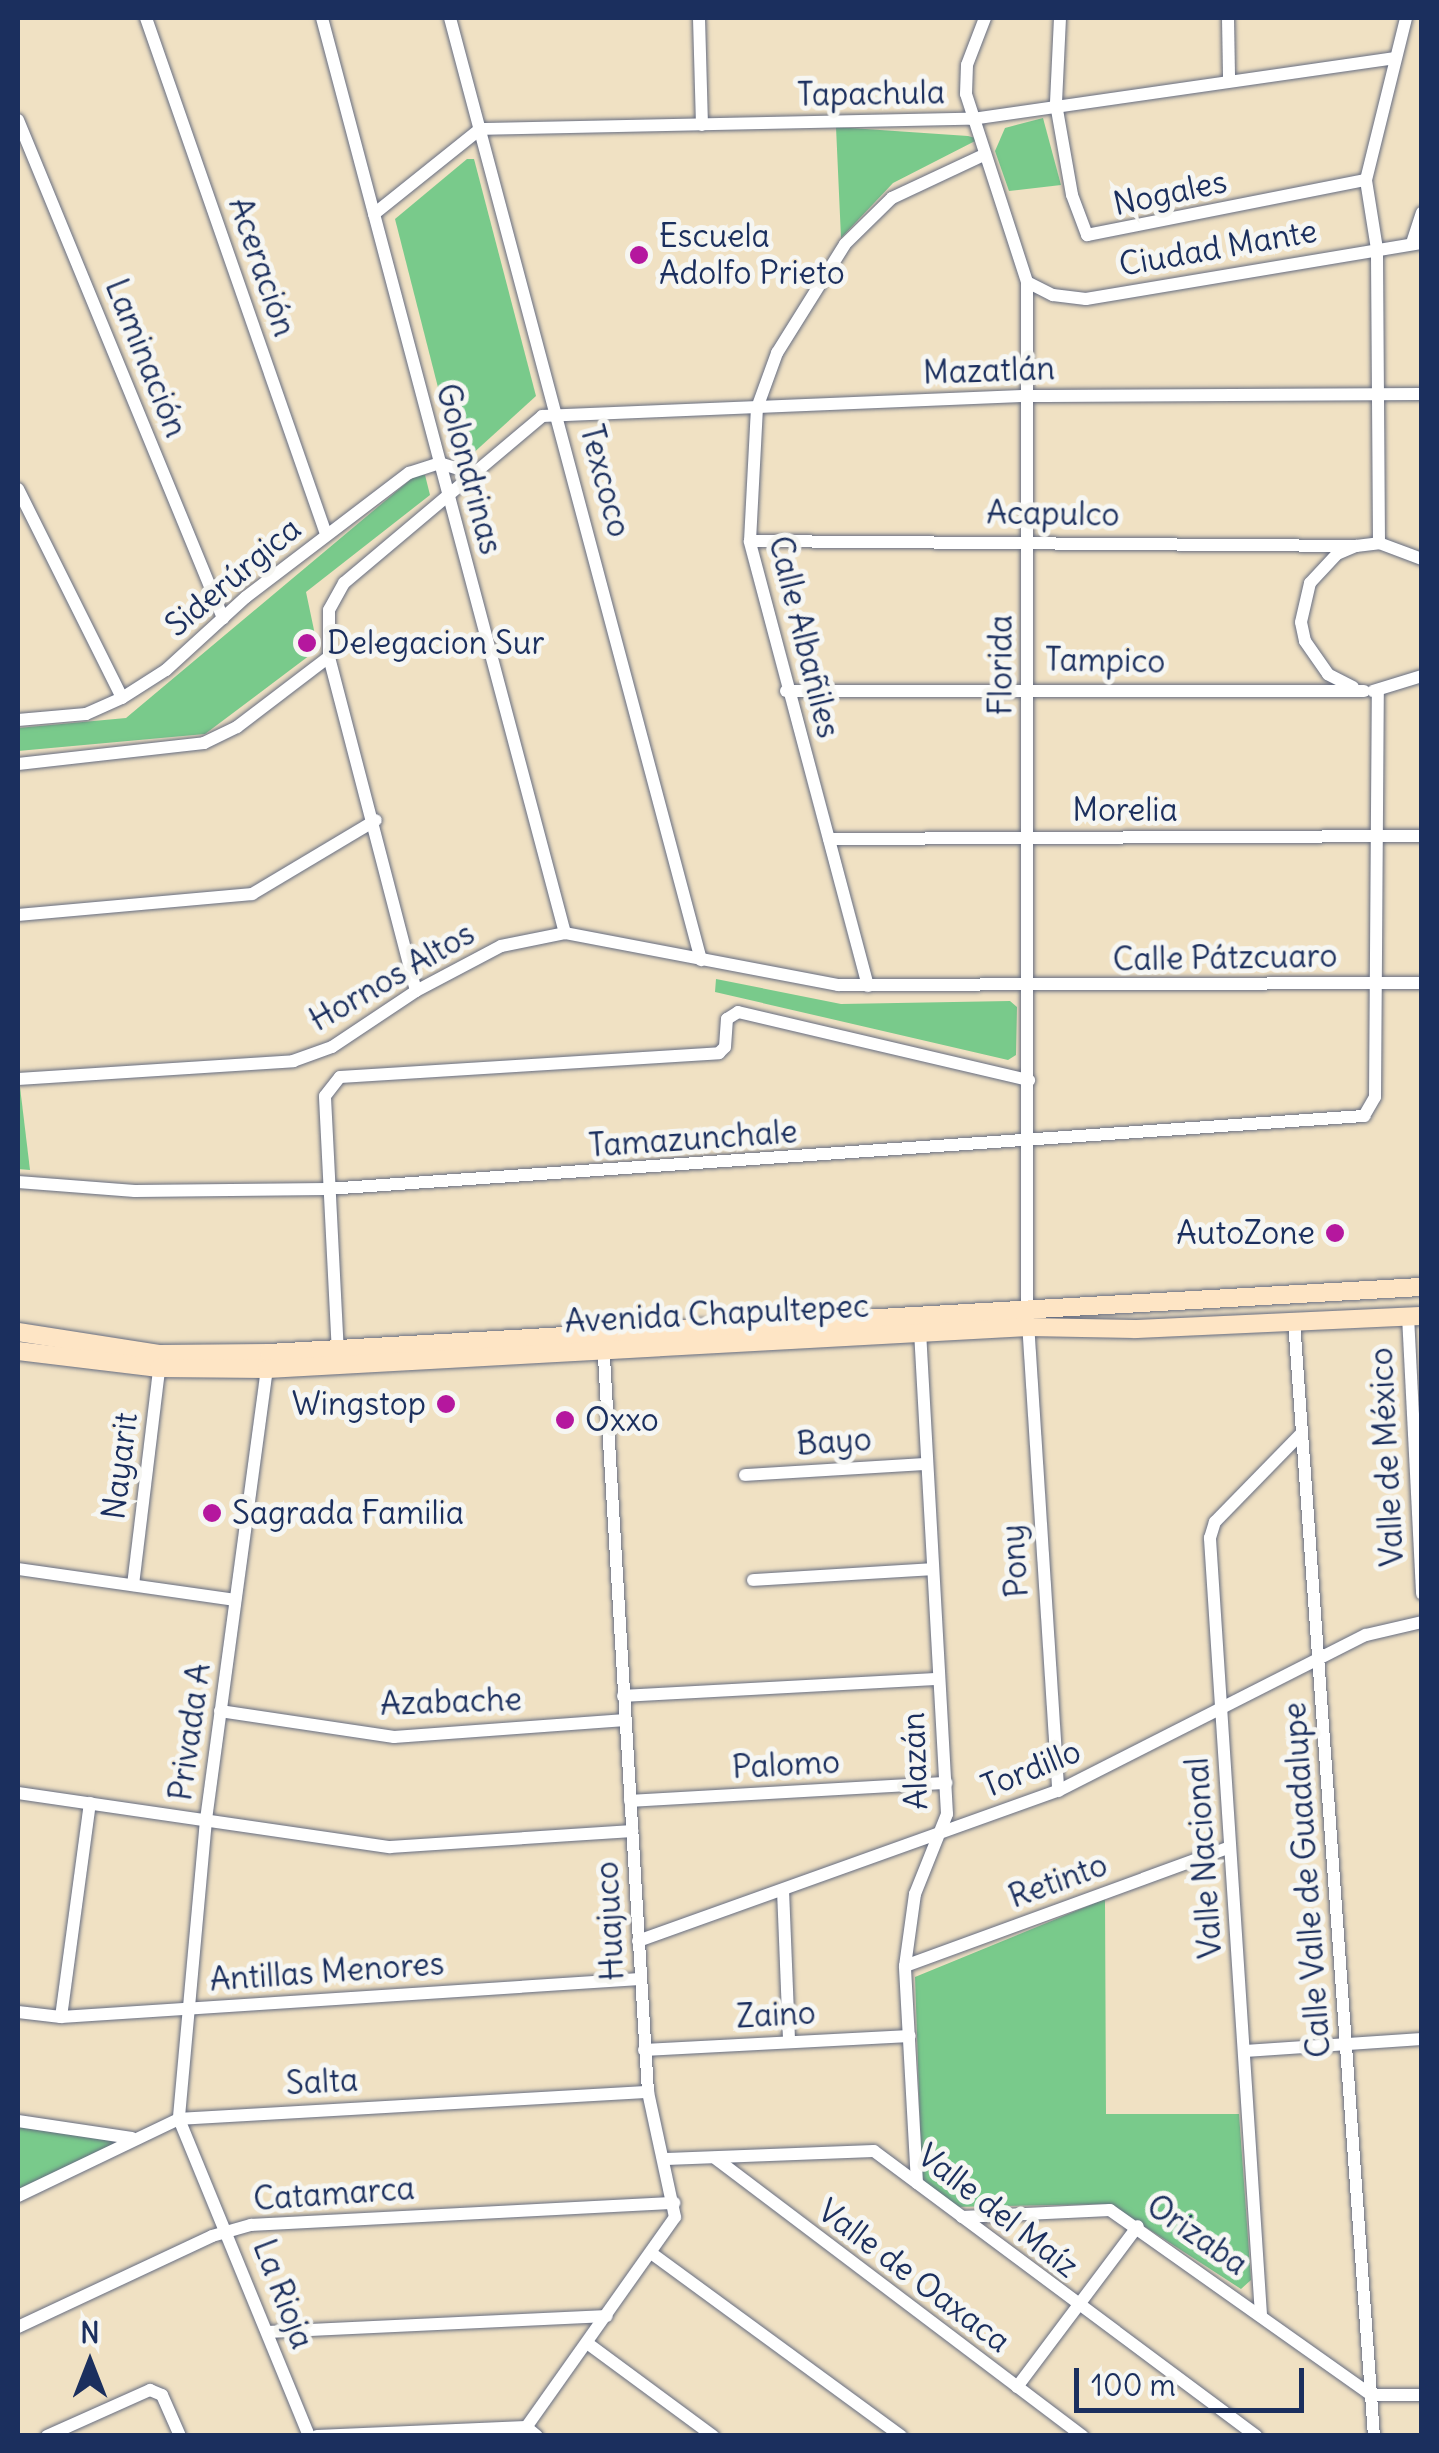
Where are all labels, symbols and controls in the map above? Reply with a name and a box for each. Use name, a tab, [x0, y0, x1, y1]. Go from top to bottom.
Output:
street label: Tapachula	[797, 74, 945, 114]
street label: Nogales	[1110, 162, 1230, 224]
street label: Aceración	[220, 193, 304, 341]
street label: Ciudad Mante	[1116, 212, 1320, 284]
place label: Escuela Adolfo Prieto	[659, 218, 845, 293]
marker: Escuela Adolfo Prieto	[628, 244, 650, 266]
street label: Laminación	[97, 273, 195, 443]
street label: Mazatlán	[922, 350, 1056, 392]
street label: Golondrinas	[428, 379, 510, 559]
street label: Texcoco	[572, 421, 638, 541]
street label: Acapulco	[986, 494, 1120, 534]
street label: Siderúrgica	[158, 509, 308, 645]
street label: Calle Albañiles	[760, 532, 848, 742]
street label: Florida	[982, 615, 1020, 715]
place label: Delegacion Sur	[327, 624, 544, 662]
marker: Delegacion Sur	[296, 632, 318, 654]
street label: Tampico	[1044, 641, 1166, 681]
street label: Morelia	[1072, 791, 1178, 829]
street label: Hornos Altos	[303, 914, 481, 1040]
street label: Calle Pátzcuaro	[1112, 937, 1338, 979]
street label: Tamazunchale	[587, 1113, 799, 1165]
place label: AutoZone	[1176, 1214, 1315, 1252]
marker: AutoZone	[1324, 1222, 1346, 1244]
street label: Avenida Chapultepec	[564, 1287, 870, 1341]
street label: Valle de México	[1362, 1346, 1412, 1568]
place label: Wingstop	[292, 1385, 426, 1423]
marker: Wingstop	[435, 1393, 457, 1415]
place label: Oxxo	[585, 1401, 659, 1439]
marker: Oxxo	[554, 1409, 576, 1431]
street label: Nayarit	[94, 1410, 146, 1522]
street label: Bayo	[795, 1420, 873, 1464]
place label: Sagrada Familia	[232, 1494, 464, 1532]
marker: Sagrada Familia	[201, 1502, 223, 1524]
street label: Pony	[993, 1523, 1037, 1599]
street label: Privada A	[161, 1661, 219, 1803]
street label: Azabache	[380, 1680, 522, 1724]
street label: Calle Valle de Guadalupe	[1275, 1701, 1339, 2059]
street label: Alazán	[894, 1711, 936, 1811]
street label: Tordillo	[976, 1732, 1086, 1806]
street label: Palomo	[731, 1743, 841, 1787]
street label: Valle Nacional	[1178, 1756, 1230, 1960]
street label: Retinto	[1004, 1846, 1112, 1916]
street label: Huajuco	[588, 1860, 632, 1982]
street label: Antillas Menores	[208, 1945, 446, 1999]
street label: Zaino	[735, 1994, 817, 2036]
street label: Salta	[285, 2061, 359, 2103]
street label: Valle del Maíz	[910, 2136, 1086, 2286]
street label: Catamarca	[252, 2169, 416, 2219]
street label: Orizaba	[1139, 2187, 1255, 2283]
street label: Valle de Oaxaca	[810, 2191, 1018, 2361]
street label: La Rioja	[245, 2234, 321, 2354]
north arrow	[40, 2313, 140, 2413]
text: N	[80, 2315, 100, 2351]
scale bar	[1079, 2348, 1309, 2410]
text: 100 m	[1091, 2366, 1176, 2404]

